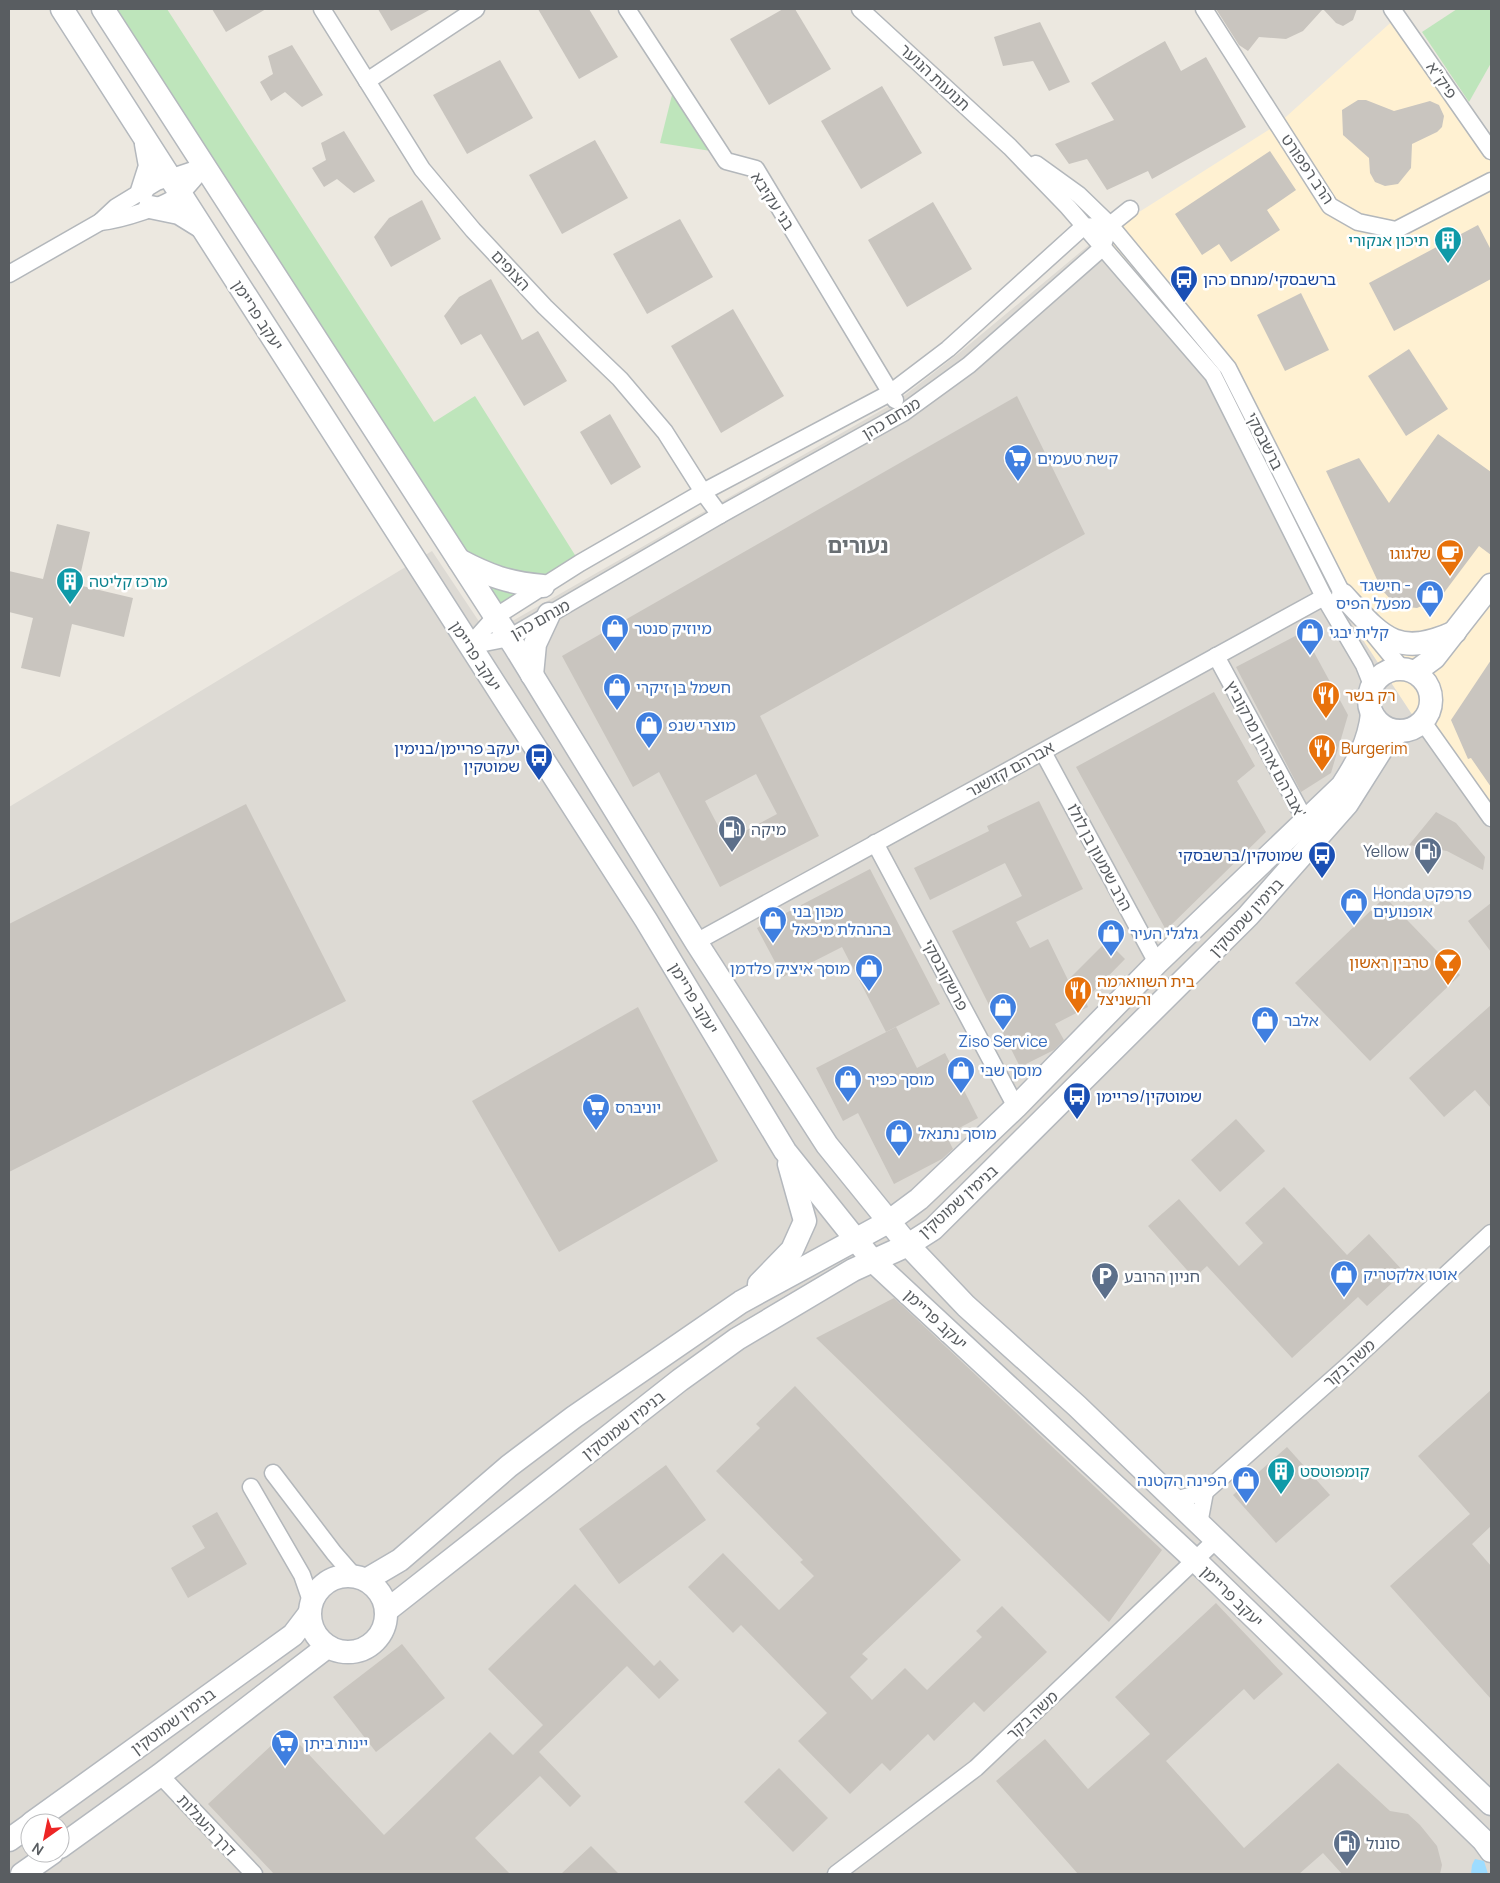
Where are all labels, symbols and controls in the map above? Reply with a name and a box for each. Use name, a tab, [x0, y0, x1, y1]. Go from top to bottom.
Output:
street label: תנועות הנוער	[895, 39, 975, 115]
street label: פיק"א	[1421, 57, 1463, 103]
street label: הרב רפפורט	[1276, 130, 1340, 208]
street label: בני עקיבא	[746, 168, 800, 234]
building icon: תיכון אנקורי	[1433, 225, 1463, 264]
place label: תיכון אנקורי	[1348, 229, 1429, 251]
street label: הצופים	[487, 245, 535, 295]
bus stop icon: ברשבסקי/מנחם כהן	[1169, 264, 1199, 303]
place label: ברשבסקי/מנחם כהן	[1203, 268, 1336, 290]
street label: יעקב פריימן	[227, 276, 289, 354]
street label: מנחם כהן	[858, 392, 924, 444]
street label: ברשבסקי	[1241, 408, 1289, 474]
supermarket icon: קשת טעמים	[1003, 443, 1033, 482]
place label: קשת טעמים	[1037, 447, 1118, 469]
district label: נעורים	[828, 531, 888, 559]
cafe icon: שלגוגו	[1435, 538, 1465, 577]
place label: שלגוגו	[1389, 542, 1431, 564]
building icon: מרכז קליטה	[55, 566, 85, 605]
place label: מרכז קליטה	[89, 570, 168, 592]
place label: חישגד - מפעל הפיס	[1336, 574, 1411, 614]
shop icon: חישגד - מפעל הפיס	[1415, 579, 1445, 618]
street label: מנחם כהן	[506, 594, 574, 644]
shop icon: מיוזיק סנטר	[600, 613, 630, 652]
street label: יעקב פריימן	[445, 617, 507, 695]
place label: מיוזיק סנטר	[634, 617, 712, 639]
shop icon: קלית יבגי	[1295, 617, 1325, 656]
place label: קלית יבגי	[1329, 621, 1389, 643]
shop icon: חשמל בן זיקרי	[602, 672, 632, 711]
place label: חשמל בן זיקרי	[636, 676, 731, 698]
street label: אברהם אהרון מרקוביץ'	[1220, 676, 1312, 822]
restaurant icon: רק בשר	[1311, 680, 1341, 719]
place label: רק בשר	[1345, 684, 1396, 706]
shop icon: מוצרי שנפ	[634, 710, 664, 749]
place label: מוצרי שנפ	[668, 714, 736, 736]
restaurant icon: Burgerim	[1307, 733, 1337, 772]
street label: אברהם קזושנר	[962, 736, 1058, 802]
place label: יעקב פריימן/בנימין שמוטקין	[394, 737, 520, 777]
place label: Burgerim	[1341, 737, 1408, 759]
bus stop icon: יעקב פריימן/בנימין שמוטקין	[524, 742, 554, 781]
street label: הרב שמעון בן לולו	[1062, 799, 1138, 915]
fuel station icon: מיקה	[717, 814, 747, 853]
place label: מיקה	[751, 818, 786, 840]
fuel station icon: Yellow	[1413, 836, 1443, 875]
bus stop icon: שמוטקין/ברשבסקי	[1307, 840, 1337, 879]
place label: Yellow	[1363, 840, 1409, 862]
place label: שמוטקין/ברשבסקי	[1178, 844, 1303, 866]
street label: בנימין שמוטקין	[1204, 873, 1288, 961]
place label: Honda פרפקט אופנועים	[1373, 882, 1472, 922]
shop icon: Honda פרפקט אופנועים	[1339, 887, 1369, 926]
place label: מכון בני בהנהלת מיכאל	[792, 900, 891, 940]
shop icon: מכון בני בהנהלת מיכאל	[758, 905, 788, 944]
shop icon: גלגלי העיר	[1096, 918, 1126, 957]
place label: גלגלי העיר	[1130, 922, 1198, 944]
street label: פרשקובסקי	[918, 935, 974, 1015]
bar icon: טרבין ראשון	[1433, 947, 1463, 986]
place label: טרבין ראשון	[1349, 951, 1429, 973]
shop icon: מוסך איציק פלדמן	[854, 953, 884, 992]
place label: מוסך איציק פלדמן	[730, 957, 850, 979]
street label: יעקב פריימן	[664, 958, 724, 1038]
place label: בית השווארמה והשניצל	[1097, 970, 1195, 1010]
restaurant icon: בית השווארמה והשניצל	[1063, 975, 1093, 1014]
shop icon: Ziso Service	[988, 992, 1018, 1031]
shop icon: אלבר	[1250, 1005, 1280, 1044]
place label: אלבר	[1284, 1009, 1319, 1031]
place label: Ziso Service	[958, 1030, 1048, 1052]
shop icon: מוסך שבי	[946, 1055, 976, 1094]
place label: מוסך שבי	[980, 1059, 1042, 1081]
shop icon: מוסך כפיר	[833, 1064, 863, 1103]
place label: מוסך כפיר	[867, 1068, 934, 1090]
bus stop icon: שמוטקין/פריימן	[1062, 1081, 1092, 1120]
place label: שמוטקין/פריימן	[1096, 1085, 1202, 1107]
supermarket icon: יוניברס	[581, 1092, 611, 1131]
place label: יוניברס	[615, 1096, 661, 1118]
shop icon: מוסך נתנאל	[884, 1118, 914, 1157]
place label: מוסך נתנאל	[918, 1122, 996, 1144]
street label: בנימין שמוטקין	[913, 1159, 1003, 1243]
shop icon: אוטו אלקטריק	[1329, 1259, 1359, 1298]
parking icon: חניון הרובע	[1090, 1261, 1120, 1300]
place label: אוטו אלקטריק	[1363, 1263, 1457, 1285]
place label: חניון הרובע	[1124, 1265, 1200, 1287]
street label: יעקב פריימן	[899, 1284, 973, 1354]
street label: משה בקר	[1318, 1334, 1380, 1392]
street label: בנימין שמוטקין	[577, 1386, 669, 1464]
building icon: קומפוטסט	[1266, 1456, 1296, 1495]
place label: קומפוטסט	[1300, 1460, 1370, 1482]
shop icon: הפינה הקטנה	[1231, 1465, 1261, 1504]
place label: הפינה הקטנה	[1137, 1469, 1227, 1491]
street label: יעקב פריימן	[1196, 1560, 1268, 1632]
street label: בנימין שמוטקין	[126, 1683, 220, 1759]
street label: משה בקר	[1001, 1685, 1063, 1745]
supermarket icon: יינות ביתן	[270, 1728, 300, 1767]
place label: יינות ביתן	[304, 1732, 368, 1754]
street label: דרך העגלות	[173, 1789, 242, 1861]
north arrow	[20, 1813, 70, 1863]
fuel station icon: סונול	[1332, 1828, 1362, 1867]
place label: סונול	[1366, 1832, 1400, 1854]
text: N	[28, 1839, 47, 1860]

